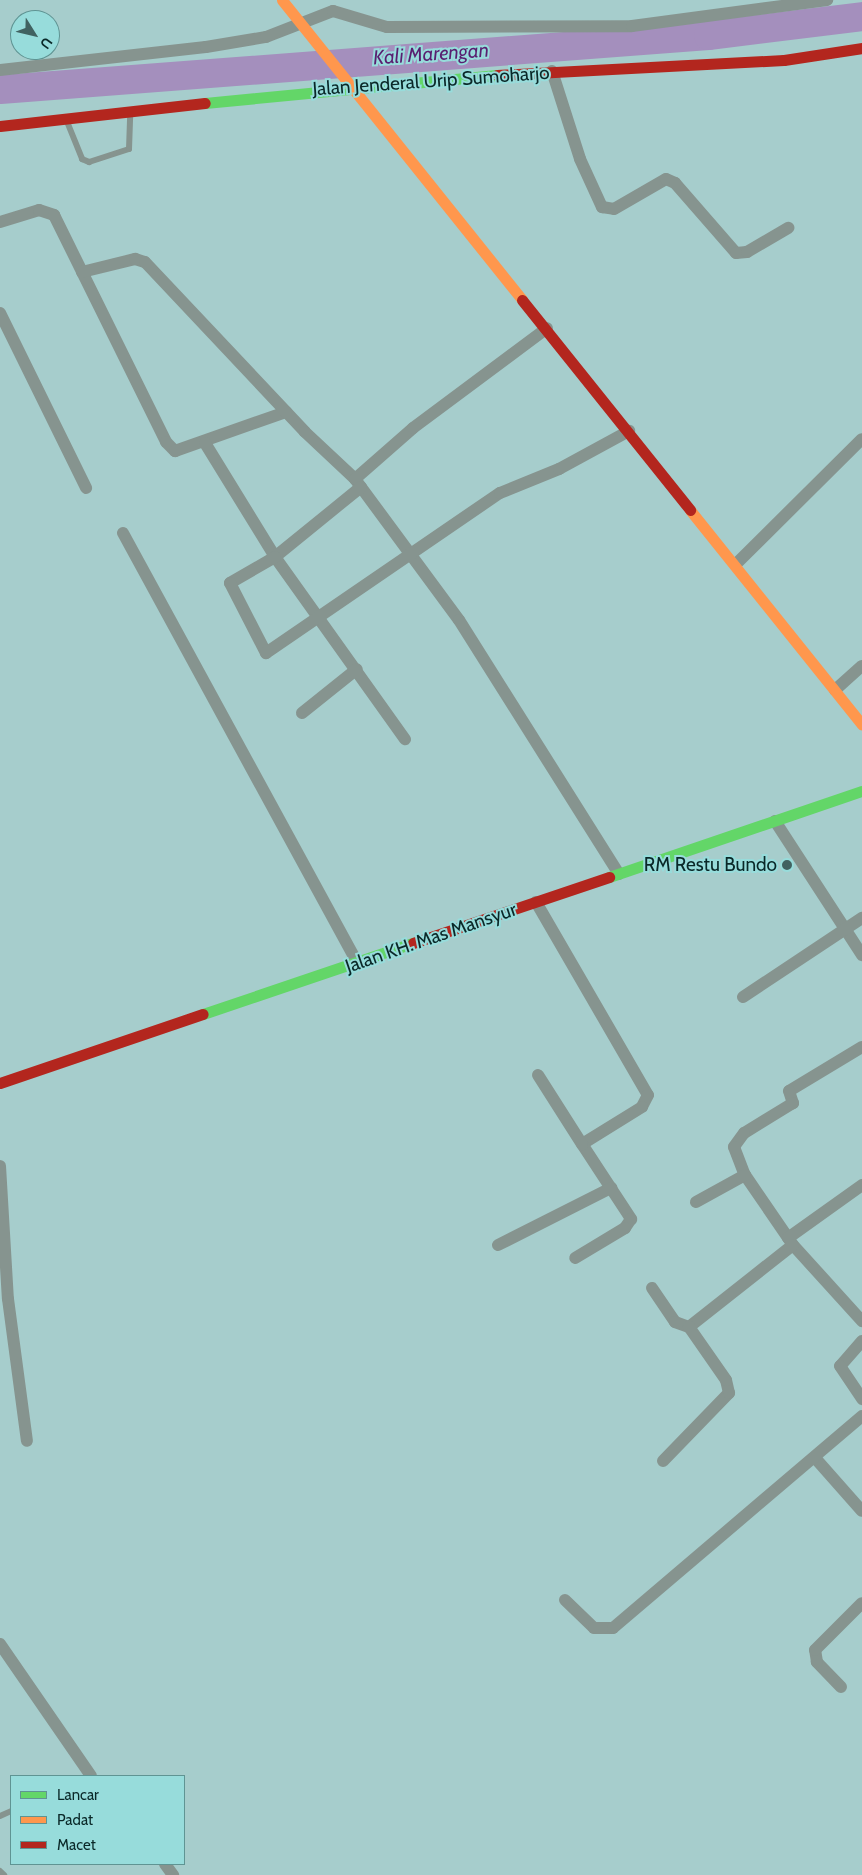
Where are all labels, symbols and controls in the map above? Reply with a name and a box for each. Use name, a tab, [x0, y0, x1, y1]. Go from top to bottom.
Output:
north arrow	[10, 10, 60, 60]
text: U	[36, 34, 57, 53]
water label: Kali Marengan	[372, 38, 490, 70]
street label: Jalan Jenderal Urip Sumoharjo	[312, 61, 550, 101]
place label: RM Restu Bundo	[644, 854, 777, 876]
marker: RM Restu Bundo	[781, 859, 793, 871]
street label: Jalan KH. Mas Mansyur	[342, 898, 520, 978]
legend	[10, 1775, 185, 1865]
text: Lancar	[57, 1786, 99, 1804]
text: Padat	[57, 1811, 93, 1829]
text: Macet	[57, 1836, 96, 1854]

